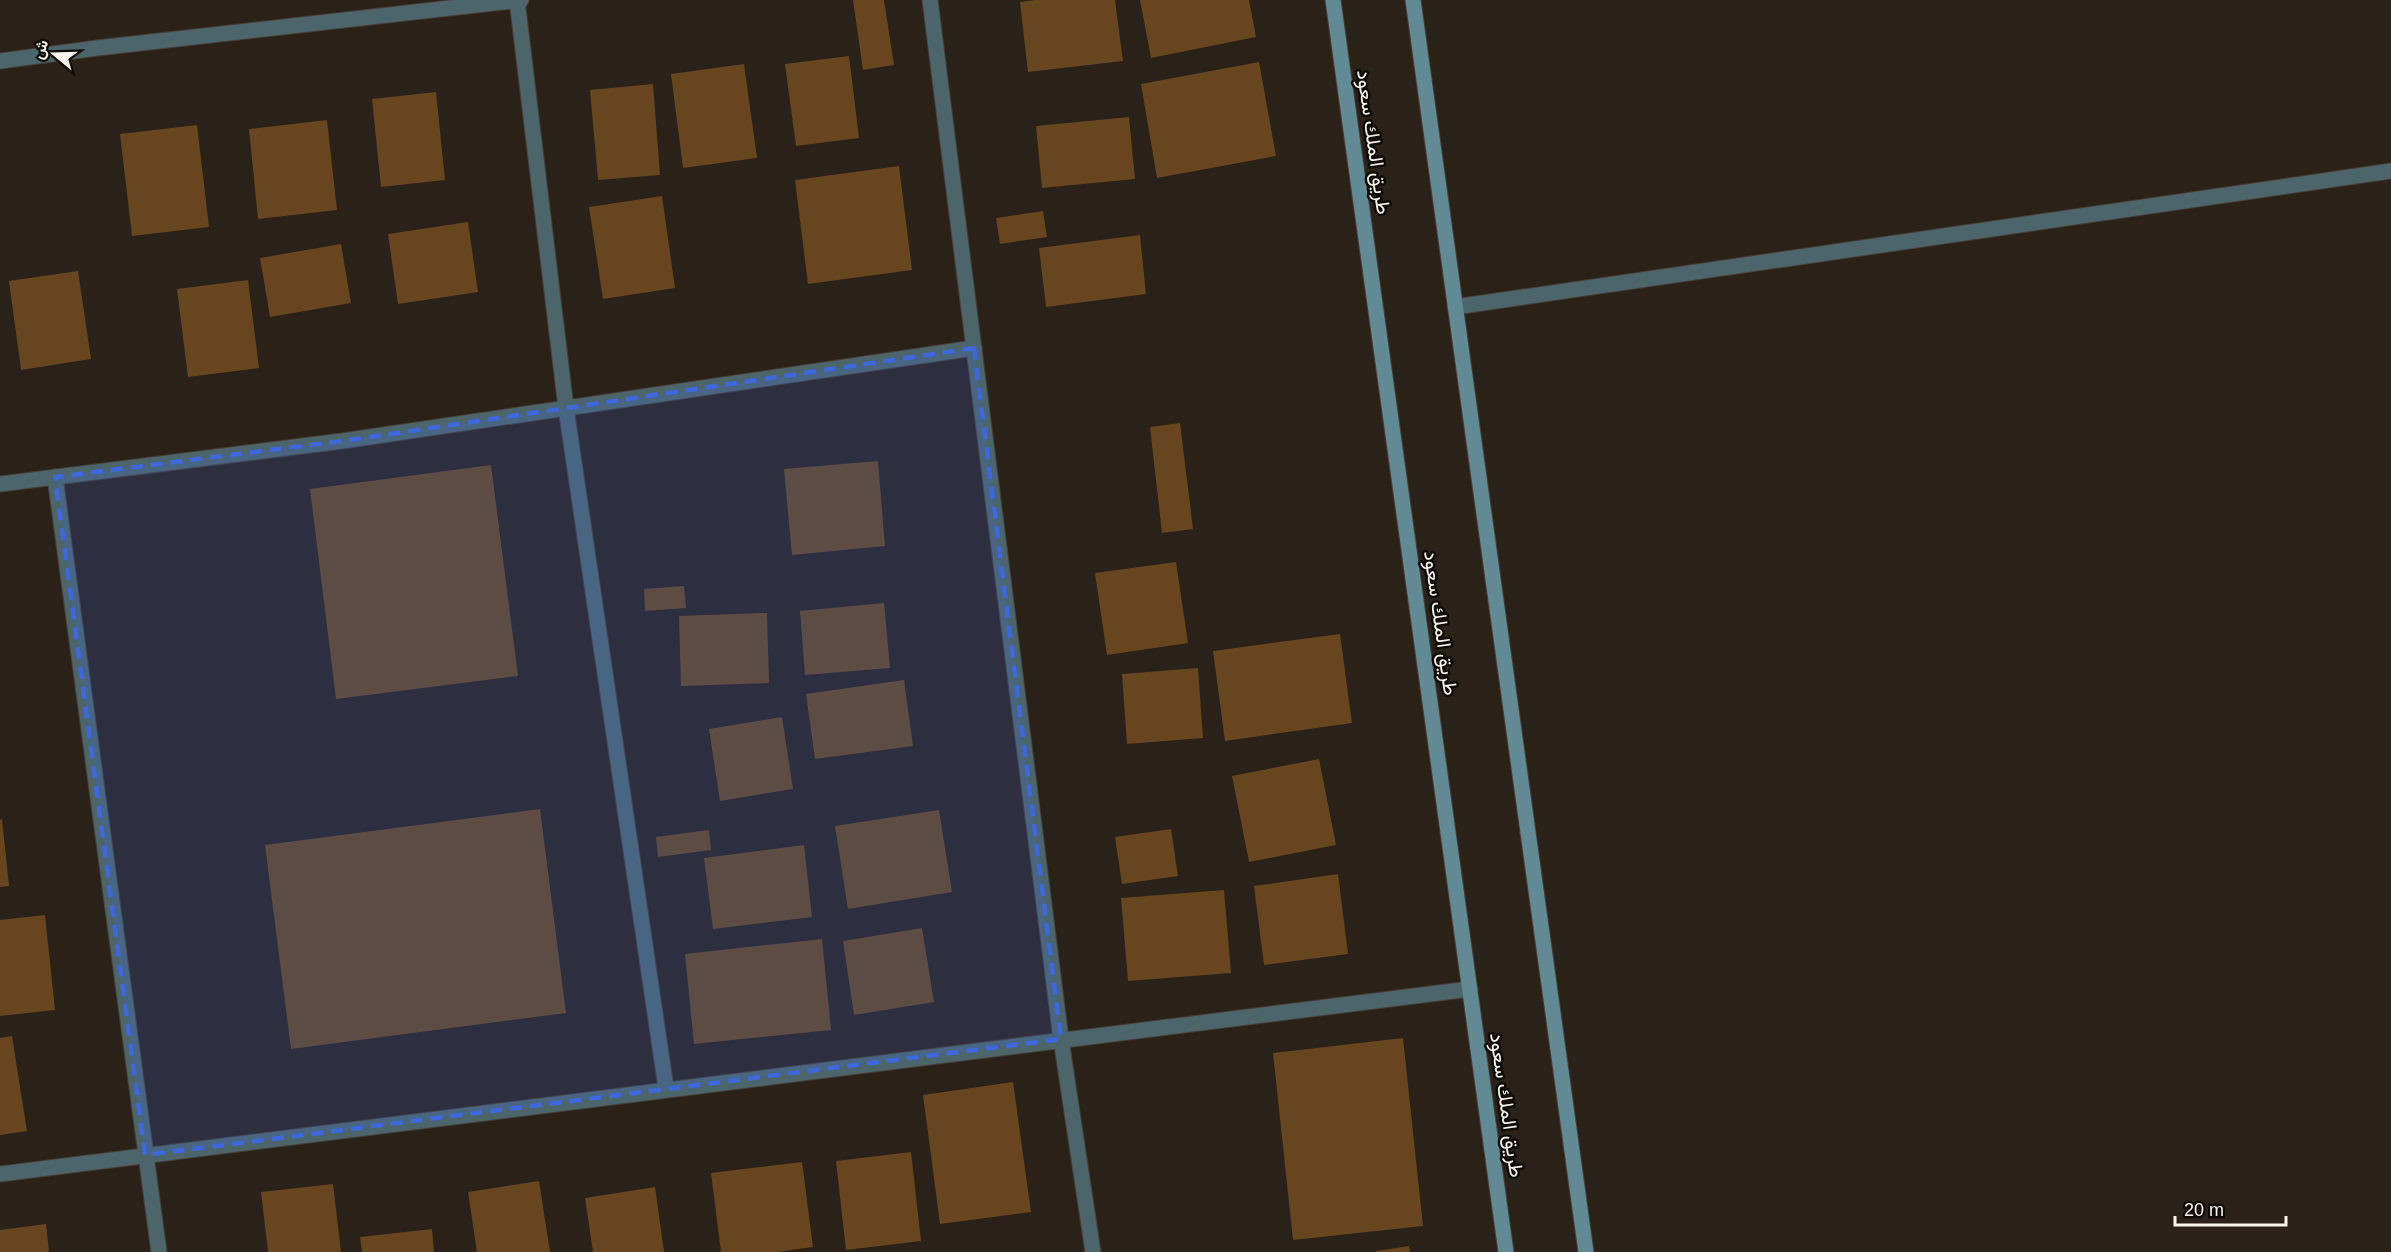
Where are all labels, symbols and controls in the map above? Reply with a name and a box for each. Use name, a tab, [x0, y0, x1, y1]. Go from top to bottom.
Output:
north arrow	[24, 24, 84, 84]
text: ش	[29, 37, 52, 61]
street label: طريق الملك سعود	[1351, 68, 1395, 216]
street label: طريق الملك سعود	[1418, 549, 1462, 697]
street label: طريق الملك سعود	[1484, 1031, 1528, 1179]
scale bar	[2175, 1189, 2286, 1227]
text: 20 m	[2184, 1200, 2224, 1220]

